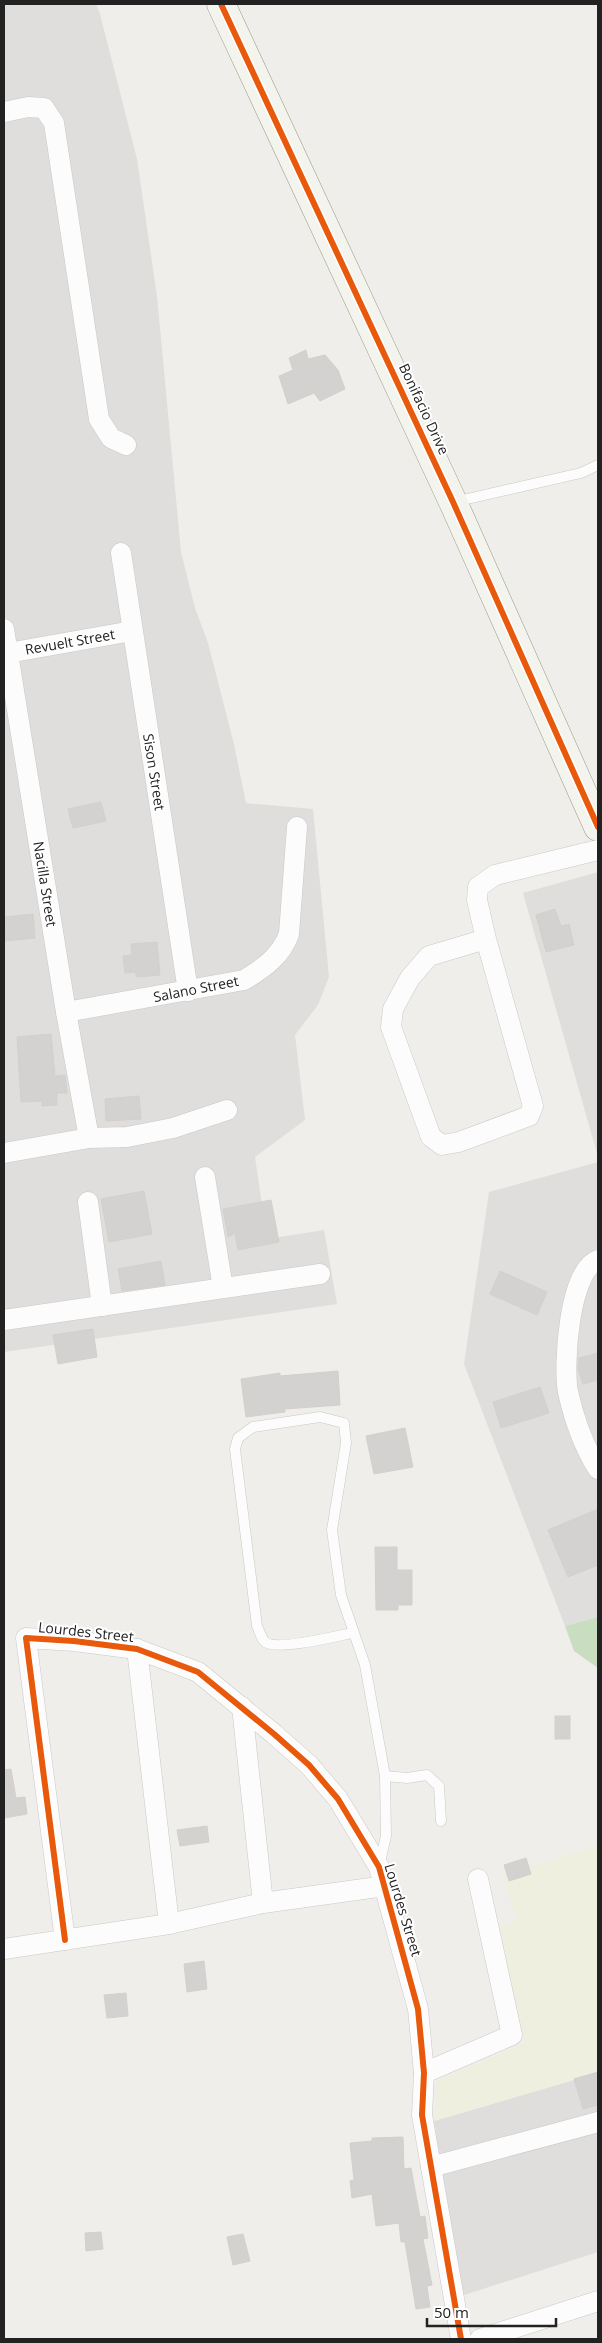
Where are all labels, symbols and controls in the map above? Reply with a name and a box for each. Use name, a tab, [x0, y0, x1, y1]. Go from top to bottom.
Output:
street label: Bonifacio Drive	[395, 360, 454, 458]
street label: Revuelt Street	[23, 624, 116, 659]
street label: Sison Street	[139, 732, 170, 812]
street label: Nacilla Street	[29, 840, 62, 928]
street label: Salano Street	[152, 971, 240, 1006]
street label: Lourdes Street	[37, 1617, 135, 1646]
street label: Lourdes Street	[380, 1861, 427, 1958]
scale bar	[427, 2296, 556, 2328]
text: 50 m	[434, 2302, 469, 2322]

